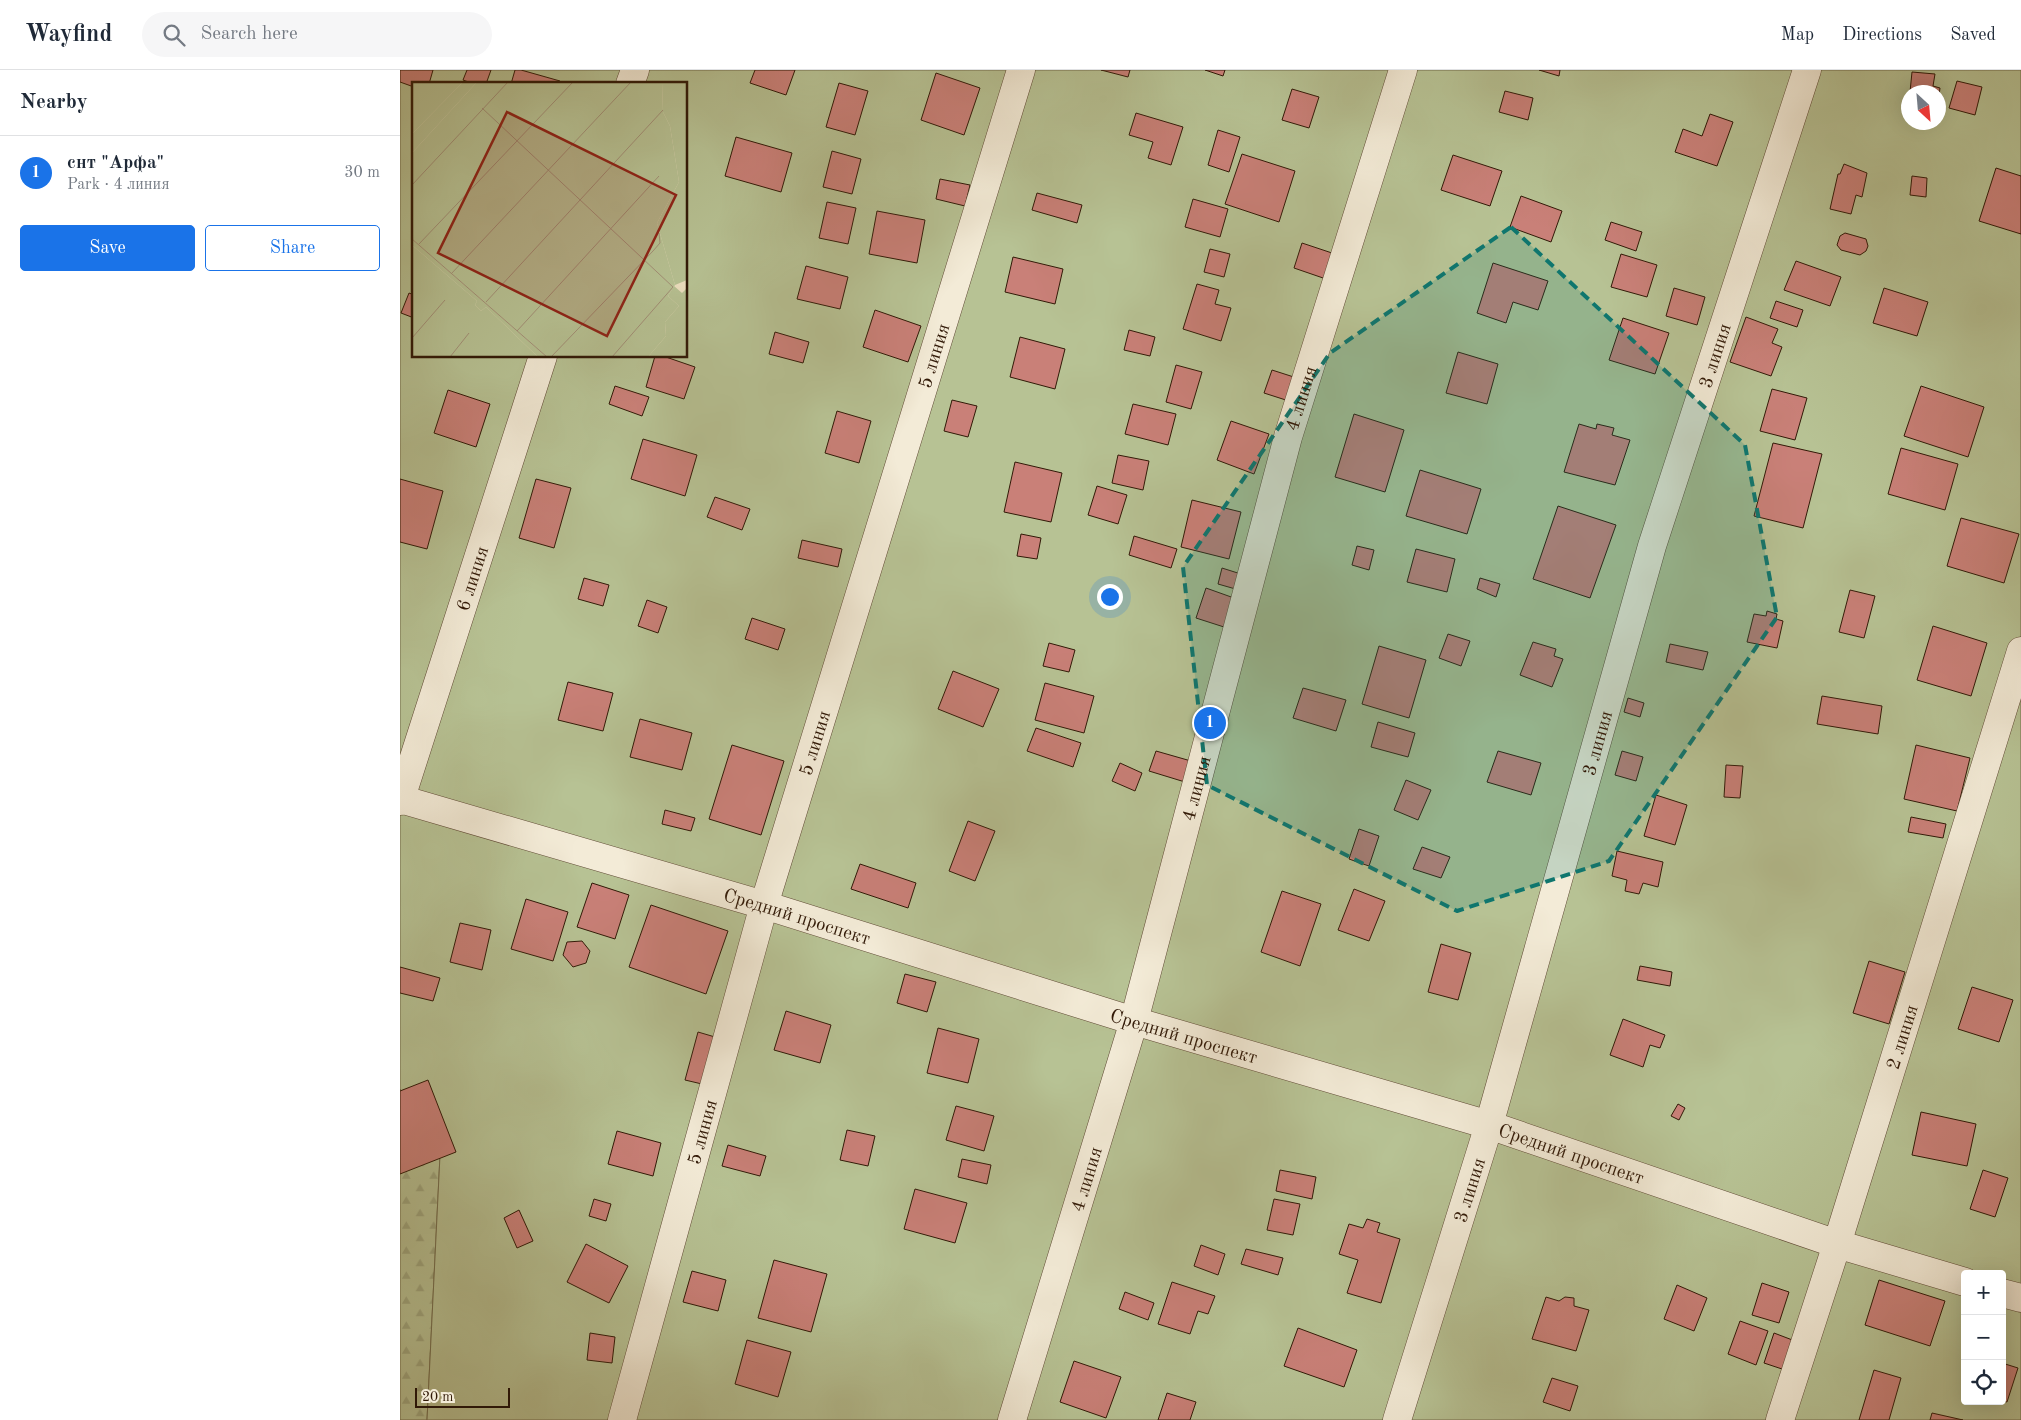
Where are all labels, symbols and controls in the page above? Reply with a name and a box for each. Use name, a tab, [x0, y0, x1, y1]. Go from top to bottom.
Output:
search box	[142, 12, 492, 57]
icon: search	[160, 21, 188, 49]
text: Wayfind	[25, 23, 112, 47]
text: Search here	[200, 25, 298, 44]
text: Map	[1781, 26, 1814, 44]
text: Directions	[1842, 26, 1922, 44]
text: Saved	[1950, 26, 1996, 44]
inset map	[412, 82, 688, 358]
north arrow	[1901, 85, 1946, 130]
text: Nearby	[20, 92, 88, 113]
text: снт "Арфа"	[67, 154, 164, 173]
text: 1	[31, 165, 41, 181]
text: 30 m	[344, 165, 380, 181]
text: Park · 4 линия	[67, 177, 170, 193]
button: Save	[20, 225, 195, 271]
button: Share	[205, 225, 380, 271]
street label: 3 линия	[1697, 321, 1736, 391]
street label: 5 линия	[917, 322, 954, 391]
street label: 4 линия	[1284, 364, 1322, 433]
street label: 6 линия	[455, 544, 493, 614]
your location	[1097, 584, 1123, 610]
pin: 1	[1194, 704, 1226, 742]
street label: 5 линия	[797, 709, 835, 778]
street label: 3 линия	[1581, 709, 1617, 778]
street label: 4 линия	[1180, 754, 1216, 824]
street label: Средний проспект	[721, 887, 872, 950]
street label: 2 линия	[1885, 1003, 1923, 1072]
street label: Средний проспект	[1107, 1007, 1259, 1069]
street label: 5 линия	[686, 1098, 722, 1167]
street label: Средний проспект	[1495, 1122, 1646, 1189]
street label: 4 линия	[1069, 1145, 1107, 1214]
street label: 3 линия	[1452, 1156, 1490, 1225]
map controls	[1961, 1270, 2006, 1405]
button: +	[1961, 1270, 2006, 1315]
button: −	[1961, 1315, 2006, 1360]
button: locate	[1961, 1360, 2006, 1405]
scale bar	[415, 1385, 510, 1408]
text: 20 m	[422, 1390, 453, 1404]

